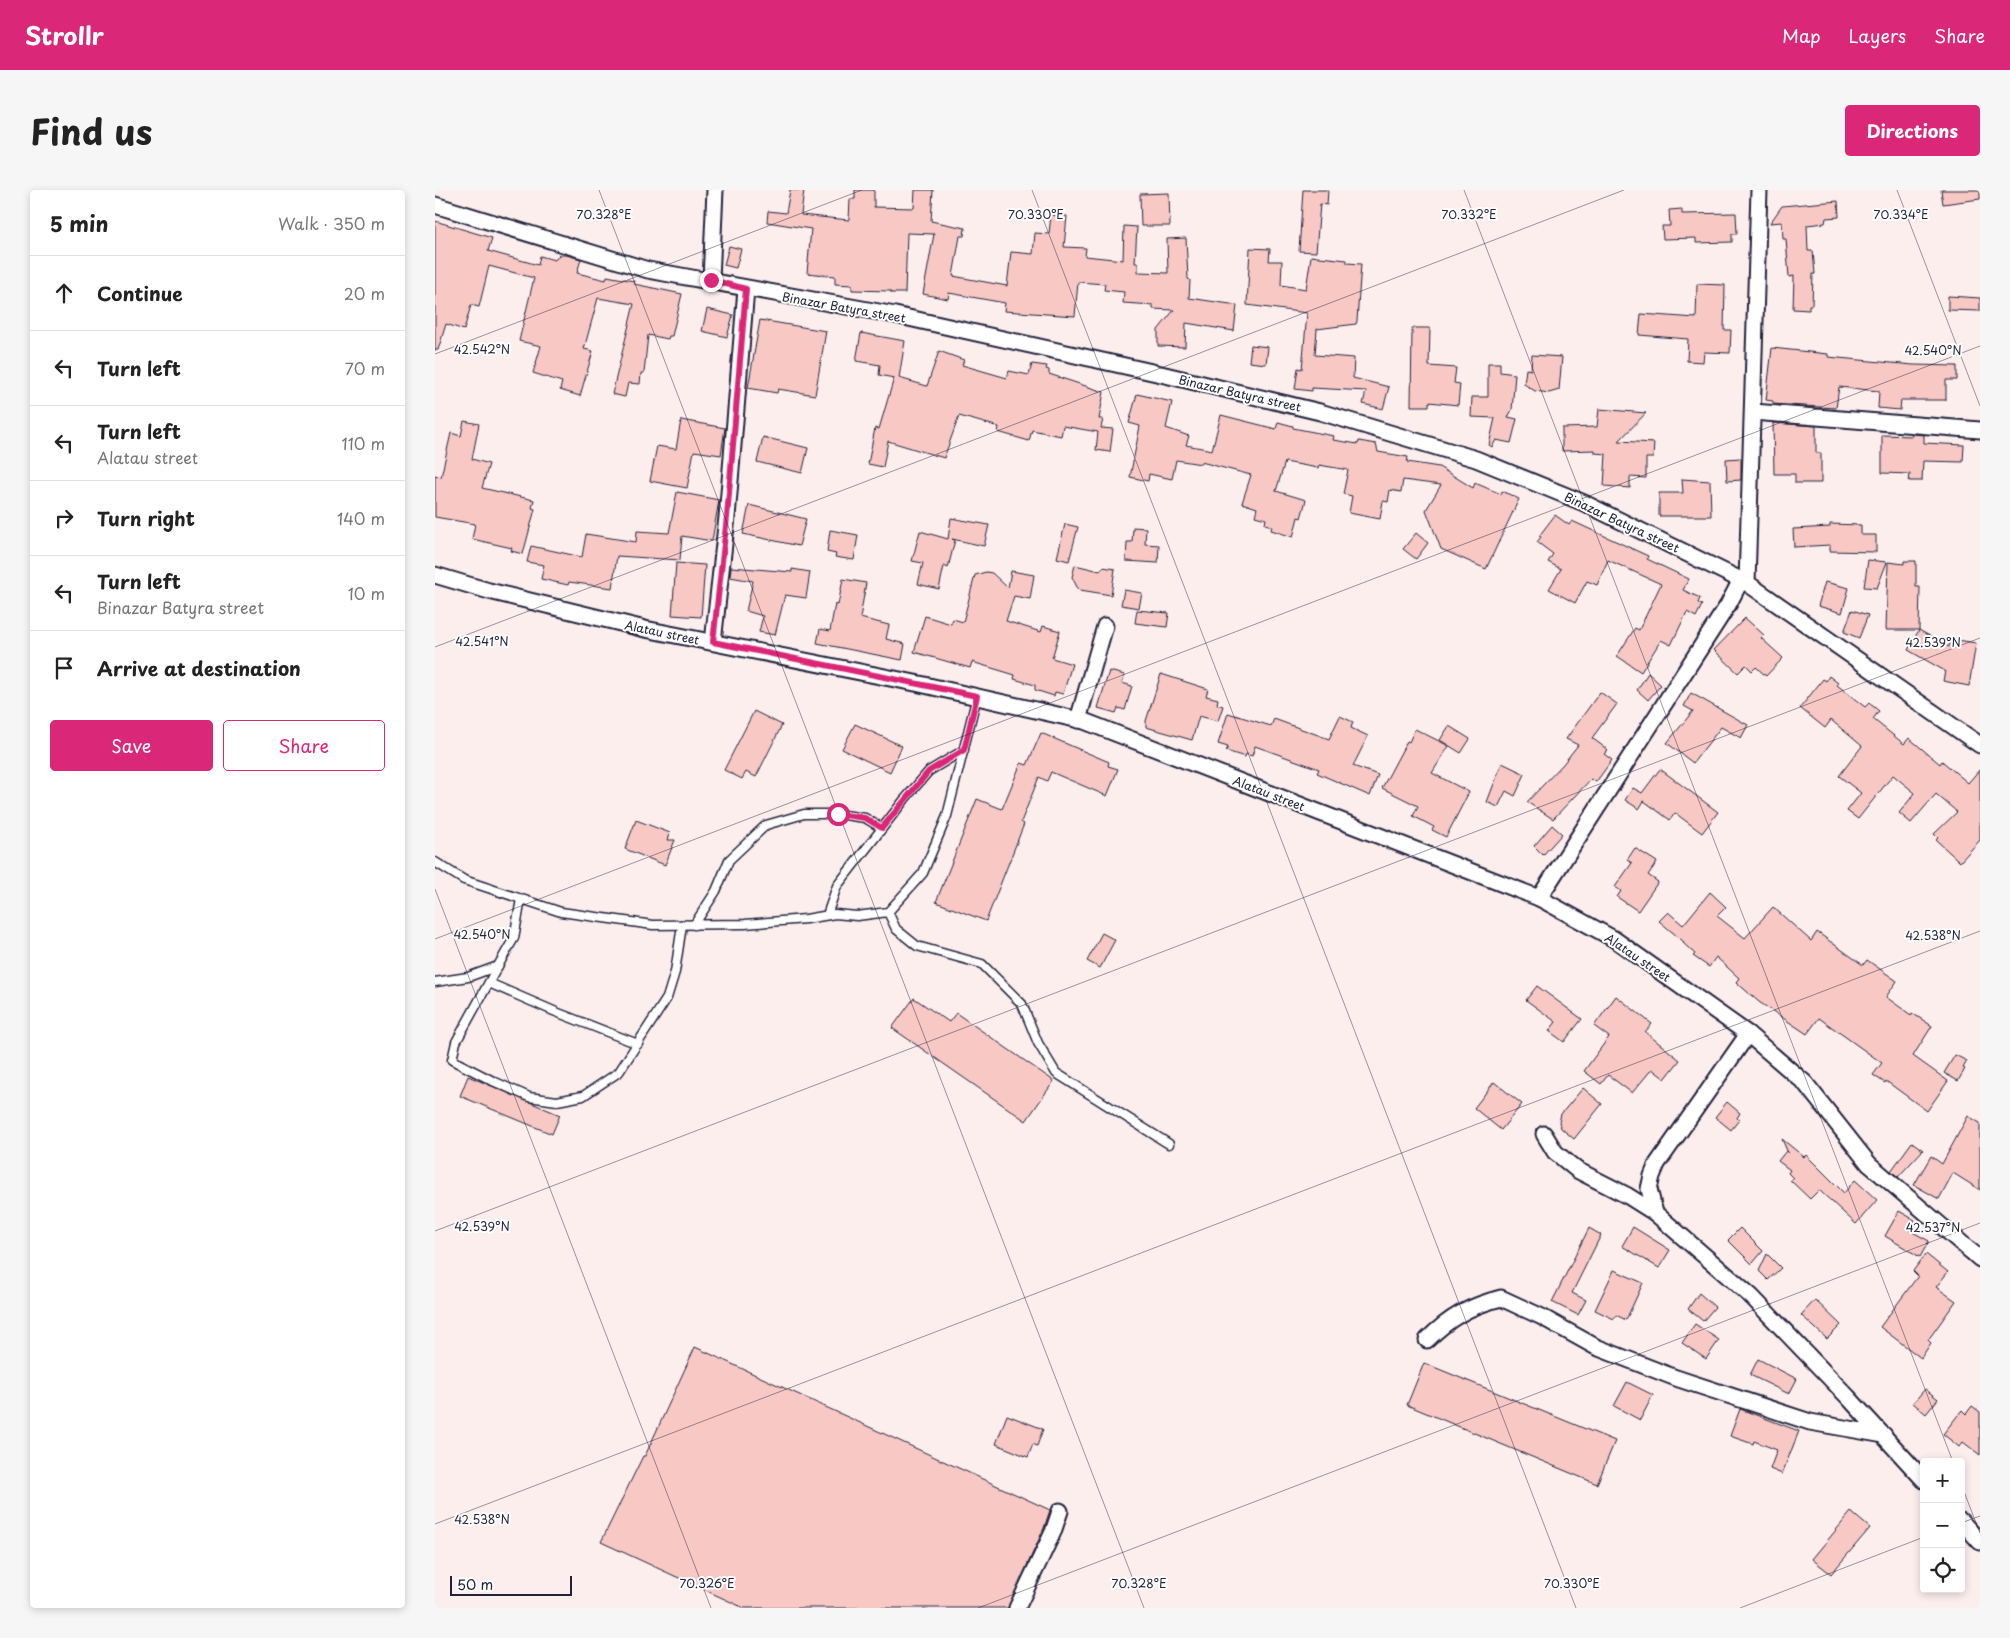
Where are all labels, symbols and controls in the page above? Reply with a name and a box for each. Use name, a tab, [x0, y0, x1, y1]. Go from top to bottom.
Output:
text: Strollr	[25, 17, 104, 53]
text: Map	[1782, 22, 1821, 49]
text: Layers	[1849, 22, 1906, 49]
text: Share	[1934, 22, 1985, 49]
text: Find us	[30, 104, 152, 157]
button: Directions	[1845, 105, 1980, 156]
text: 70.328°E	[577, 205, 631, 223]
text: 70.330°E	[1008, 205, 1064, 223]
text: 70.332°E	[1441, 205, 1497, 223]
text: 70.334°E	[1874, 205, 1928, 223]
text: 5 min	[50, 207, 108, 239]
text: Walk · 350 m	[278, 211, 385, 235]
route end	[700, 269, 723, 292]
icon: ahead	[50, 279, 78, 307]
text: Continue	[97, 279, 183, 307]
text: 20 m	[344, 281, 385, 305]
street label: Binazar Batyra street	[781, 287, 907, 327]
text: 42.542°N	[454, 340, 510, 358]
text: 42.540°N	[1904, 341, 1962, 359]
icon: left	[50, 354, 78, 382]
text: Turn left	[97, 354, 181, 382]
text: 70 m	[345, 356, 385, 380]
street label: Binazar Batyra street	[1177, 370, 1303, 416]
text: Turn left	[97, 417, 181, 445]
icon: left	[50, 429, 78, 457]
text: 110 m	[342, 431, 385, 455]
text: Alatau street	[97, 445, 198, 469]
street label: Binazar Batyra street	[1561, 487, 1683, 557]
icon: right	[50, 504, 78, 532]
text: Turn right	[97, 504, 195, 532]
text: 140 m	[337, 506, 385, 530]
text: Turn left	[97, 567, 181, 595]
icon: left	[50, 579, 78, 607]
text: 10 m	[348, 581, 385, 605]
text: Binazar Batyra street	[97, 595, 264, 619]
street label: Alatau street	[623, 615, 701, 649]
text: 42.541°N	[455, 632, 509, 650]
text: 42.539°N	[1905, 633, 1961, 651]
icon: arrive	[50, 654, 78, 682]
text: Arrive at destination	[97, 654, 301, 682]
button: Save	[50, 720, 213, 771]
button: Share	[223, 720, 385, 771]
street label: Alatau street	[1230, 771, 1308, 815]
route start	[827, 803, 850, 826]
text: 42.540°N	[453, 925, 511, 943]
text: 42.538°N	[1905, 926, 1961, 944]
street label: Alatau street	[1602, 928, 1675, 986]
text: 42.539°N	[454, 1217, 510, 1235]
text: 42.537°N	[1906, 1218, 1960, 1236]
map controls	[1920, 1458, 1965, 1593]
button: +	[1920, 1458, 1965, 1503]
button: −	[1920, 1503, 1965, 1548]
text: 42.538°N	[454, 1510, 510, 1528]
button: locate	[1920, 1548, 1965, 1593]
scale bar	[450, 1573, 573, 1596]
text: 50 m	[457, 1574, 493, 1595]
text: 70.326°E	[679, 1574, 735, 1592]
text: 70.328°E	[1112, 1574, 1166, 1592]
text: 70.330°E	[1544, 1574, 1600, 1592]

